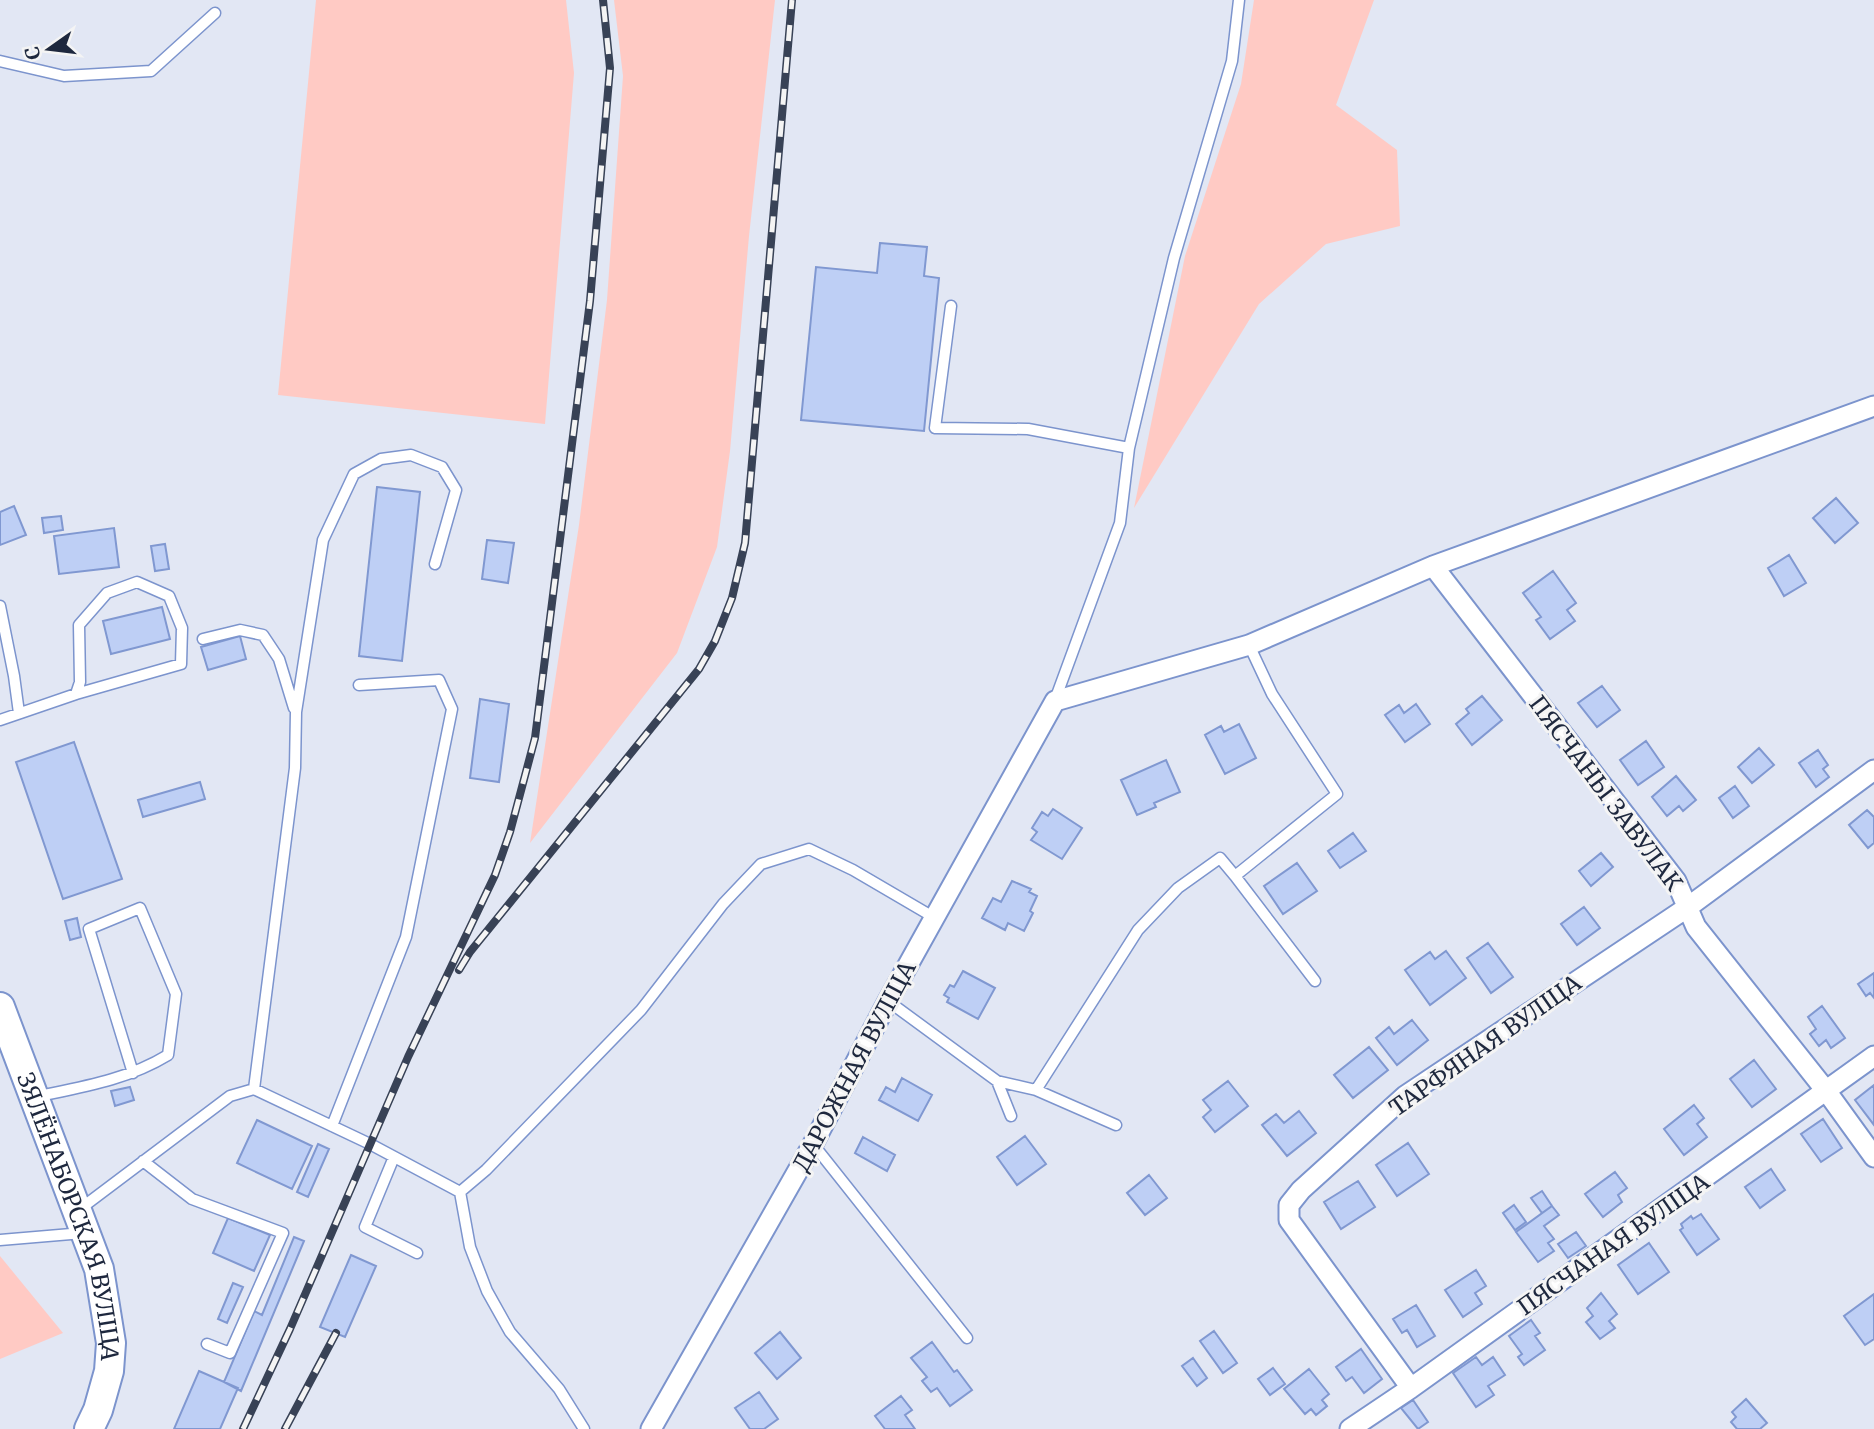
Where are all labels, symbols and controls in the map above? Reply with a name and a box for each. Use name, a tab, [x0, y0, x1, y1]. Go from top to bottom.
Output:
north arrow	[14, 14, 84, 84]
text: С	[19, 44, 46, 62]
street label: ПЯСЧАНЫ ЗАВУЛАК	[1523, 690, 1689, 897]
street label: ДАРОЖНАЯ ВУЛІЦА	[786, 955, 922, 1176]
street label: ТАРФЯНАЯ ВУЛІЦА	[1384, 967, 1587, 1122]
street label: ЗЯЛЁНАБОРСКАЯ ВУЛІЦА	[11, 1068, 126, 1363]
street label: ПЯСЧАНАЯ ВУЛІЦА	[1511, 1166, 1715, 1321]

